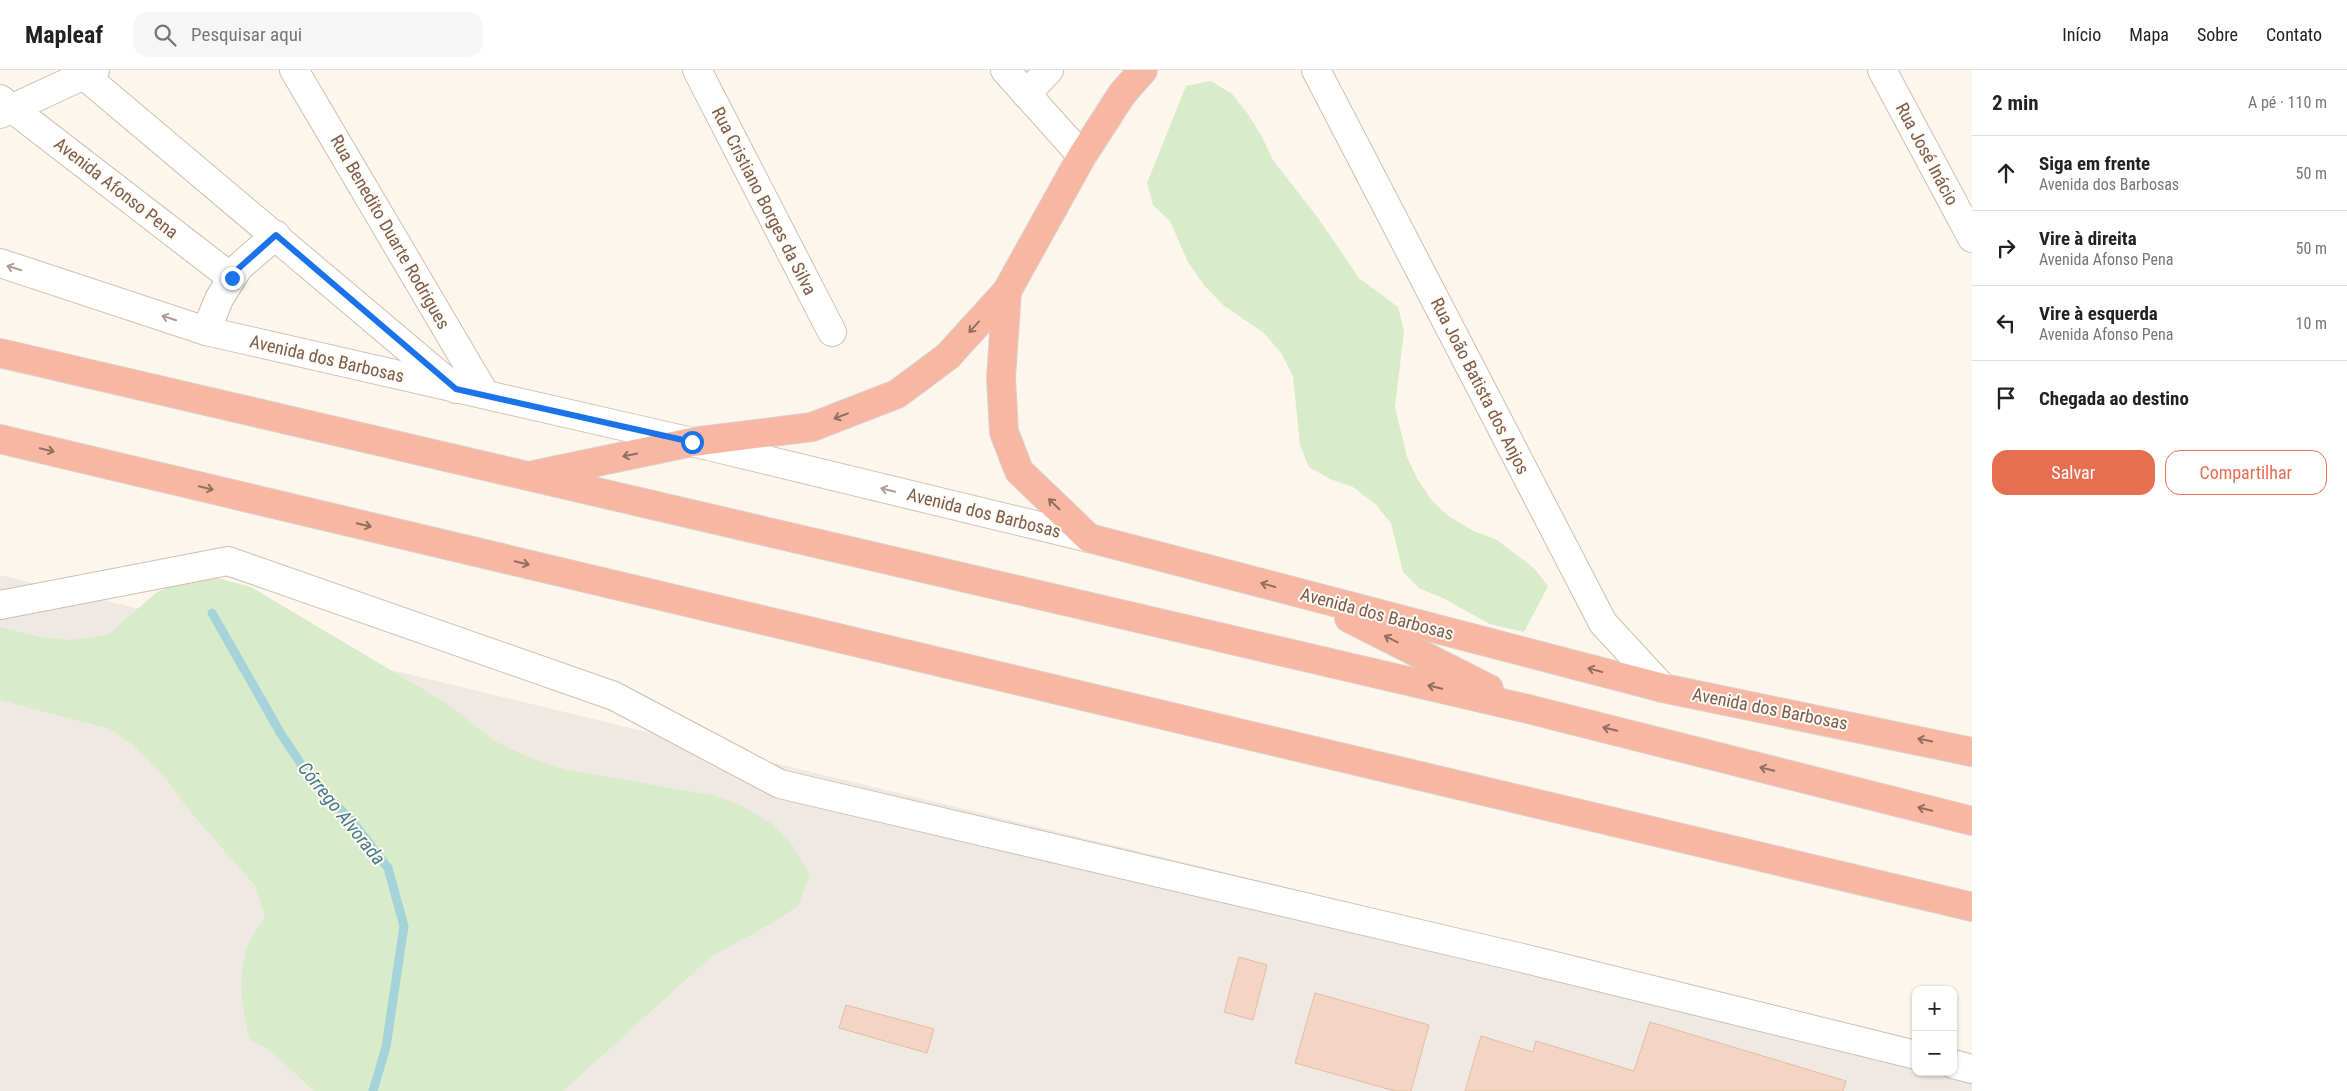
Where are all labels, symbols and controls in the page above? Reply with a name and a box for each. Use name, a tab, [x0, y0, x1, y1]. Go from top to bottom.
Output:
search box	[133, 12, 483, 57]
text: Mapleaf	[25, 21, 103, 49]
icon: search	[151, 21, 179, 49]
text: Pesquisar aqui	[191, 23, 302, 46]
text: Início	[2062, 24, 2101, 45]
text: Mapa	[2129, 24, 2169, 45]
text: Sobre	[2197, 24, 2238, 45]
text: Contato	[2266, 24, 2322, 45]
text: 2 min	[1992, 91, 2039, 115]
text: A pé · 110 m	[2248, 93, 2327, 112]
street label: Rua José Inácio	[1892, 99, 1963, 209]
street label: Rua Cristiano Borges da Silva	[708, 103, 821, 298]
street label: Rua Benedito Duarte Rodrigues	[326, 131, 455, 333]
street label: Avenida Afonso Pena	[50, 133, 182, 242]
text: Siga em frente	[2039, 152, 2150, 175]
icon: ahead	[1992, 159, 2020, 187]
text: 50 m	[2295, 164, 2327, 183]
text: Avenida dos Barbosas	[2039, 175, 2179, 194]
text: Vire à direita	[2039, 227, 2137, 250]
icon: right	[1992, 234, 2020, 262]
text: 50 m	[2295, 239, 2327, 258]
text: Avenida Afonso Pena	[2039, 250, 2174, 269]
one-way arrow	[7, 262, 23, 272]
route end	[221, 267, 244, 290]
street label: Rua João Batista dos Anjos	[1427, 294, 1534, 478]
text: Vire à esquerda	[2039, 302, 2158, 325]
icon: left	[1992, 309, 2020, 337]
one-way arrow	[161, 313, 177, 323]
text: 10 m	[2295, 314, 2327, 333]
one-way arrow	[968, 321, 980, 334]
text: Avenida Afonso Pena	[2039, 325, 2174, 344]
street label: Avenida dos Barbosas	[248, 331, 406, 386]
icon: arrive	[1992, 384, 2020, 412]
text: Chegada ao destino	[2039, 387, 2189, 410]
one-way arrow	[834, 412, 849, 421]
route start	[681, 431, 704, 454]
one-way arrow	[39, 446, 55, 455]
button: Salvar	[1992, 450, 2155, 495]
button: Compartilhar	[2165, 450, 2327, 495]
one-way arrow	[623, 451, 639, 460]
street label: Avenida dos Barbosas	[905, 483, 1063, 542]
one-way arrow	[197, 484, 213, 493]
one-way arrow	[881, 485, 897, 494]
one-way arrow	[1048, 499, 1060, 511]
one-way arrow	[355, 521, 371, 530]
one-way arrow	[513, 559, 529, 568]
one-way arrow	[1260, 580, 1276, 590]
street label: Avenida dos Barbosas	[1298, 583, 1456, 644]
one-way arrow	[1384, 634, 1399, 643]
one-way arrow	[1587, 665, 1603, 674]
one-way arrow	[1427, 682, 1443, 691]
street label: Avenida dos Barbosas	[1691, 683, 1849, 734]
one-way arrow	[1602, 724, 1618, 734]
one-way arrow	[1917, 735, 1933, 745]
water label: Córrego Alvorada	[293, 757, 390, 869]
one-way arrow	[1760, 764, 1776, 773]
one-way arrow	[1917, 804, 1933, 813]
map controls	[1912, 986, 1957, 1076]
button: +	[1912, 986, 1957, 1031]
button: −	[1912, 1031, 1957, 1076]

